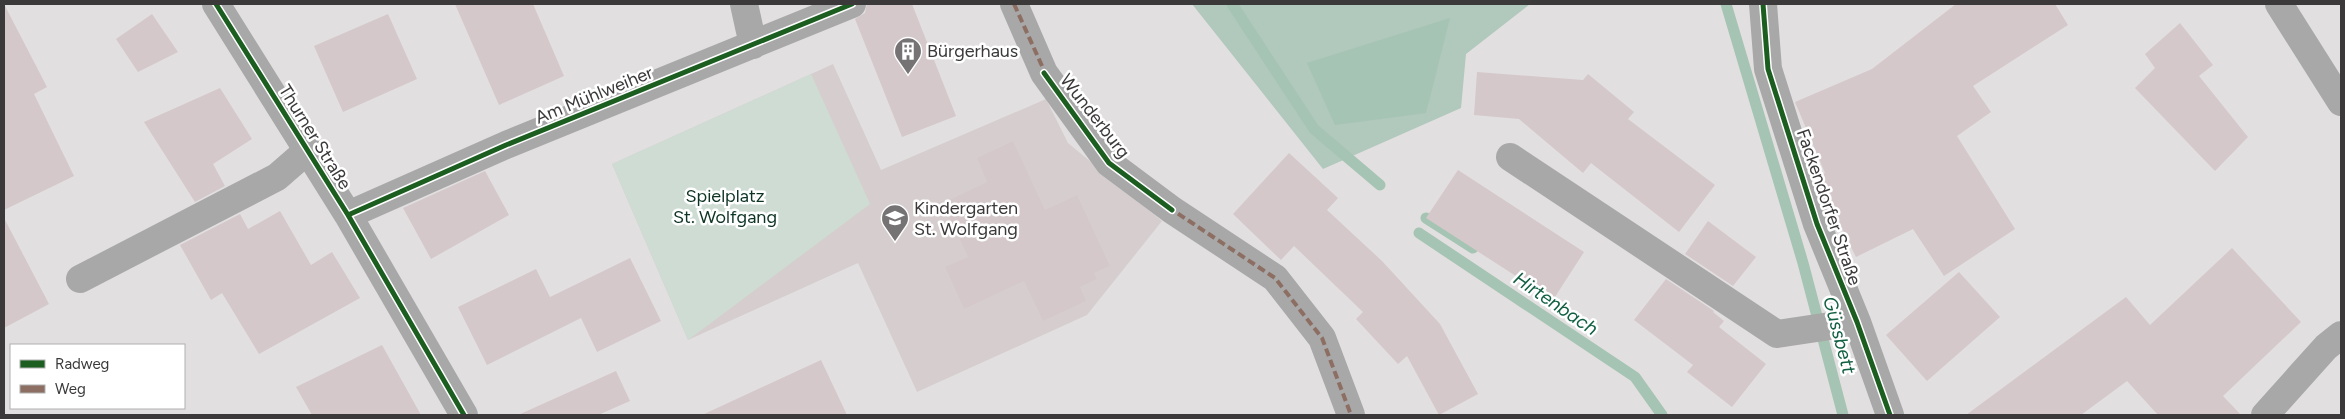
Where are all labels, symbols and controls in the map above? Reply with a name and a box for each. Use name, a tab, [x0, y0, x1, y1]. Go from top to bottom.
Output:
building icon: Bürgerhaus	[893, 36, 923, 75]
place label: Bürgerhaus	[927, 40, 1018, 62]
street label: Am Mühlweiher	[532, 61, 656, 129]
street label: Wunderburg	[1055, 69, 1135, 163]
street label: Thurner Straße	[274, 80, 356, 194]
street label: Fackendorfer Straße	[1792, 126, 1866, 288]
park label: Spielplatz St. Wolfgang	[673, 185, 777, 228]
place label: Kindergarten St. Wolfgang	[914, 197, 1018, 240]
school or university icon: Kindergarten St. Wolfgang	[880, 203, 910, 242]
water label: Hirtenbach	[1509, 267, 1603, 340]
water label: Güssbett	[1818, 294, 1861, 377]
legend	[10, 344, 185, 409]
text: Radweg	[55, 355, 109, 373]
text: Weg	[55, 380, 86, 398]

